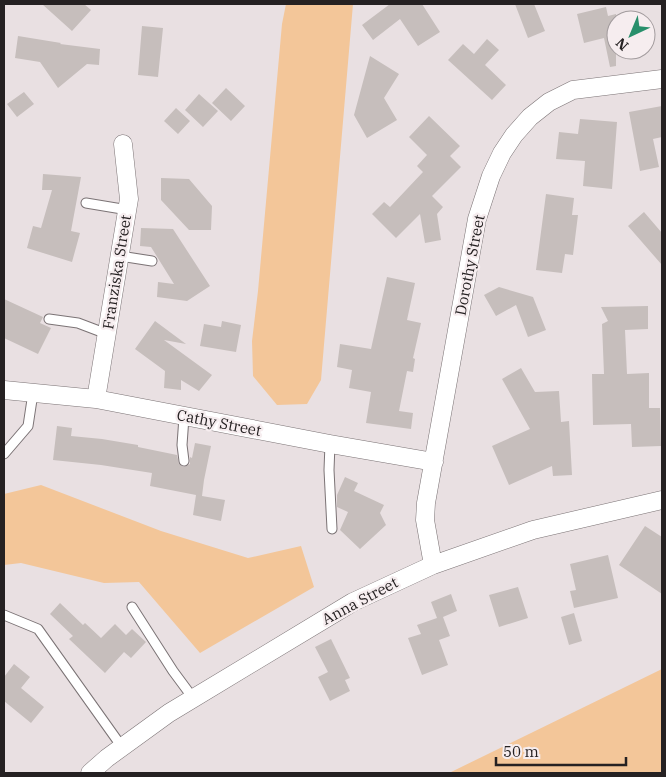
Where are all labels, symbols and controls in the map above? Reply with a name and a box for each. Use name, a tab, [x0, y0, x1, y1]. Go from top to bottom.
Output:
north arrow	[606, 10, 656, 60]
text: N	[612, 34, 632, 55]
street label: Franziska Street	[98, 213, 135, 331]
street label: Dorothy Street	[450, 213, 489, 317]
street label: Cathy Street	[175, 405, 263, 440]
street label: Anna Street	[319, 573, 401, 628]
scale bar	[496, 734, 626, 766]
text: 50 m	[503, 742, 539, 761]

